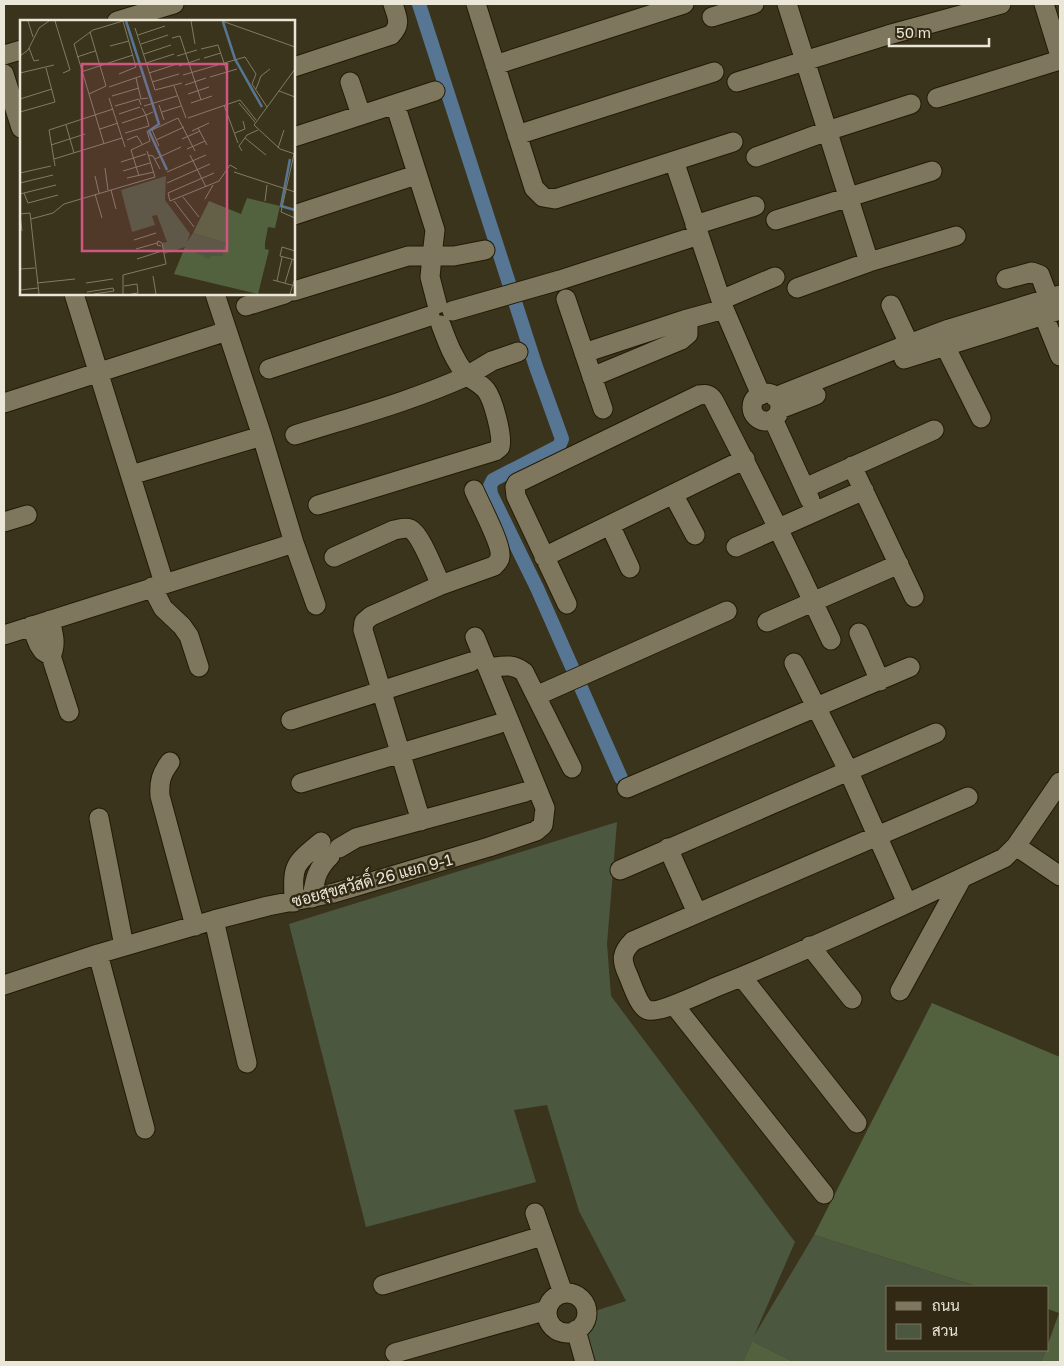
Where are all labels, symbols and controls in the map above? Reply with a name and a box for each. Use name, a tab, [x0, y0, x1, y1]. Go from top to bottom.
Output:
scale bar	[889, 15, 989, 47]
inset map	[20, 20, 295, 295]
text: 50 m	[896, 23, 931, 41]
street label: ซอยสุขสวัสดิ์ 26 แยก 9-1	[288, 845, 455, 913]
legend	[886, 1286, 1049, 1351]
text: ถนน	[932, 1296, 960, 1314]
text: สวน	[932, 1321, 958, 1339]

